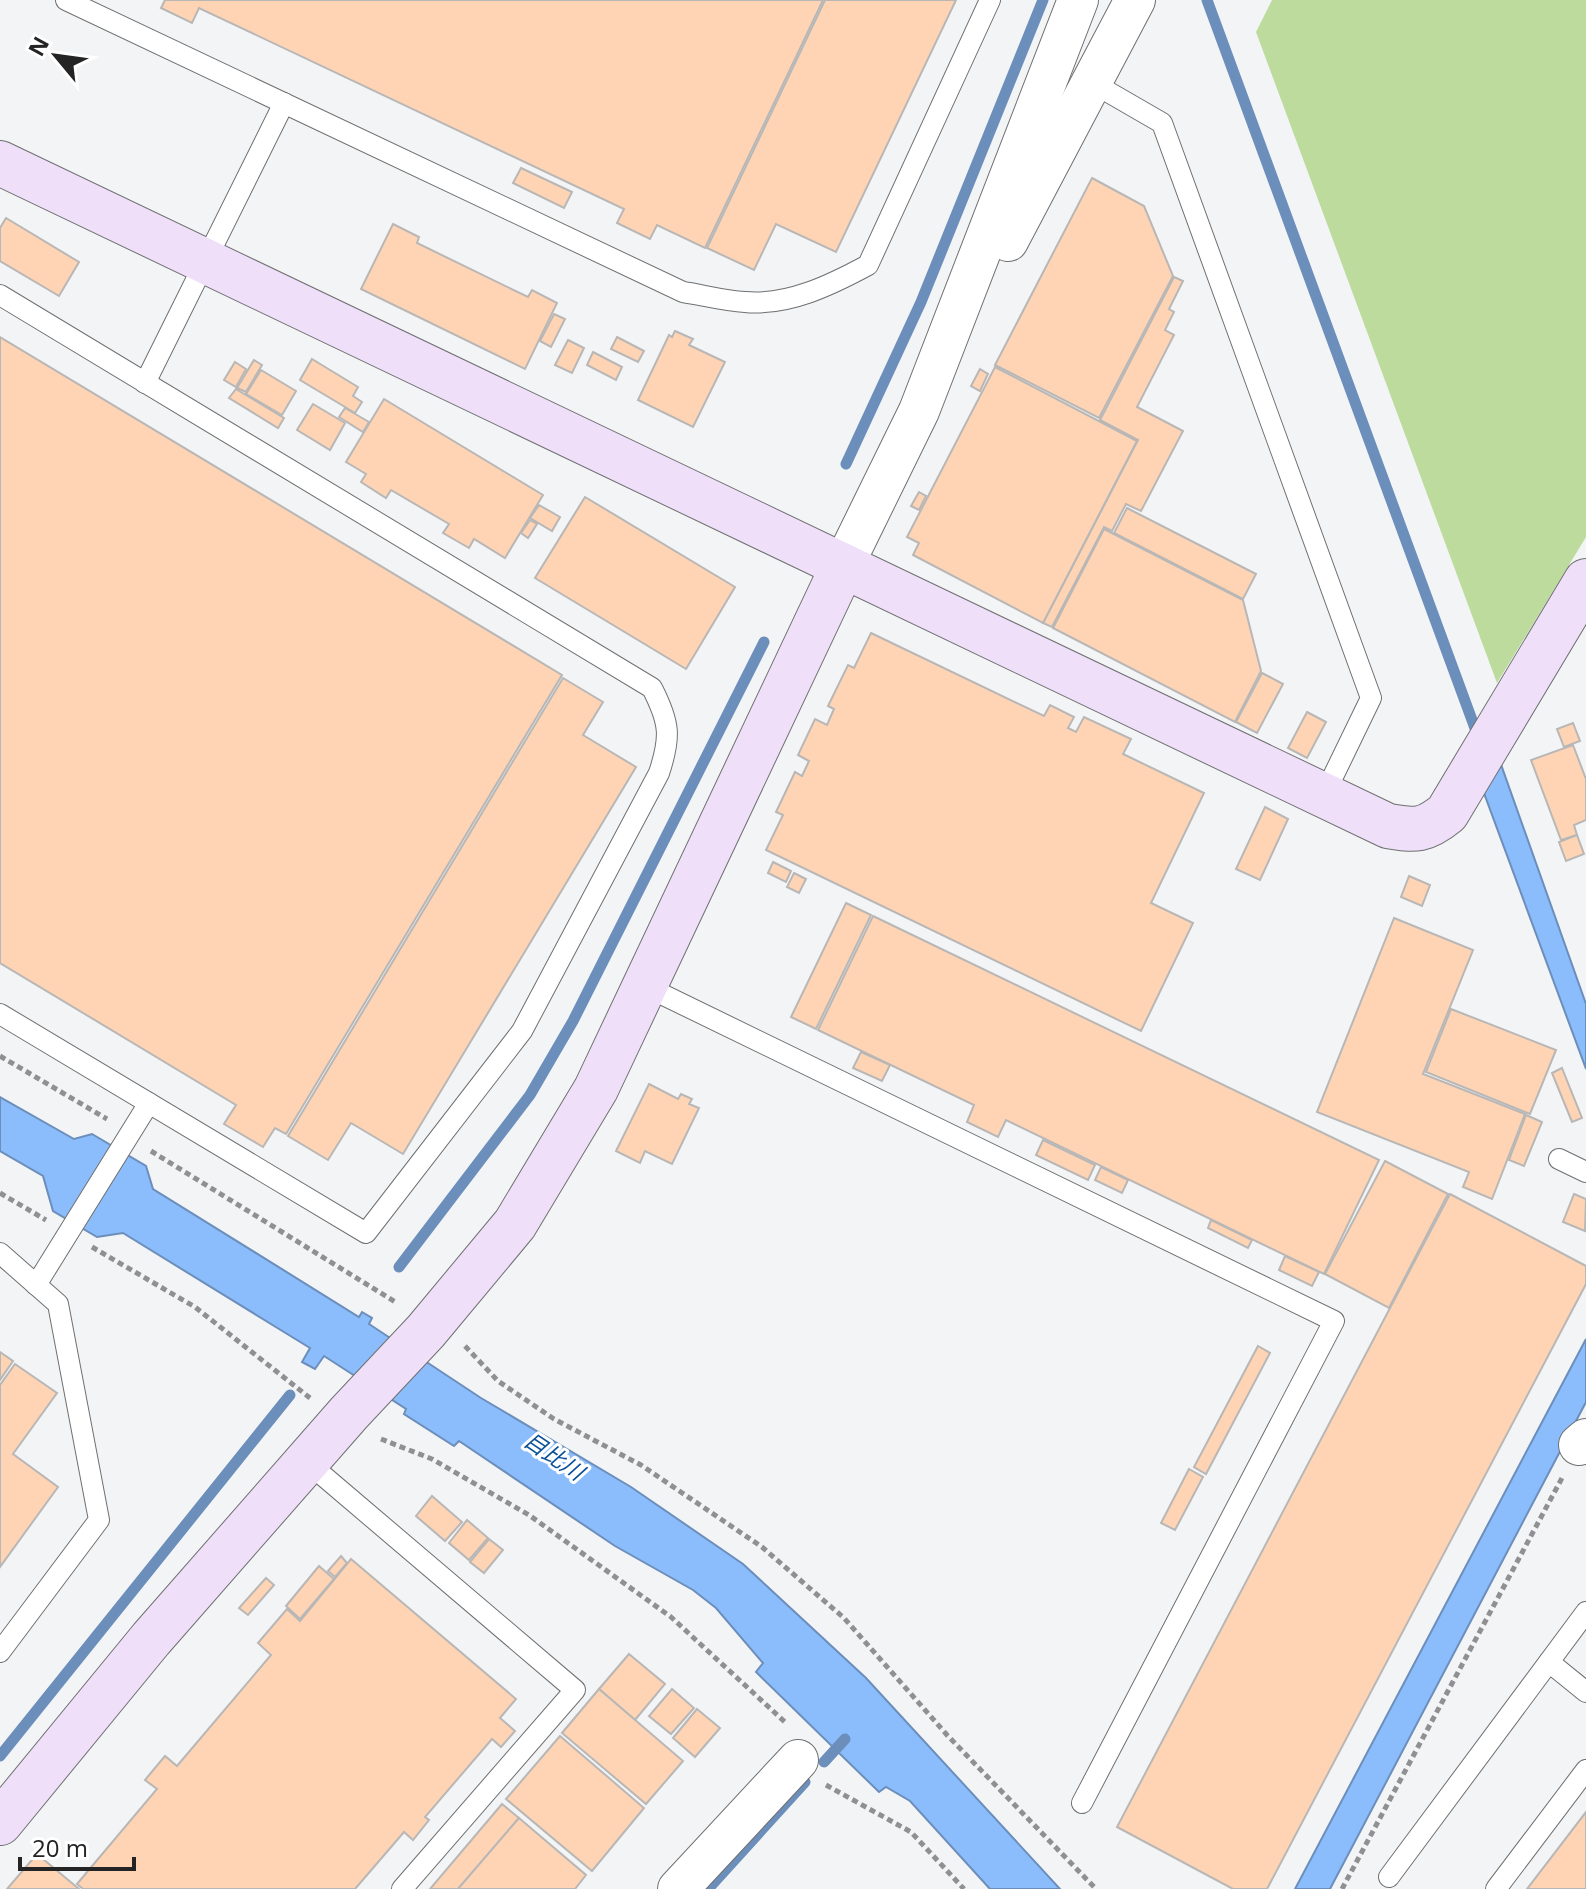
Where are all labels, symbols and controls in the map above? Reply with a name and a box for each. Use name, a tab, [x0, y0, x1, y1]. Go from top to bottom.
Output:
north arrow	[16, 16, 96, 96]
text: N	[20, 31, 55, 61]
water label: 目比川	[519, 1424, 592, 1487]
scale bar	[20, 1821, 134, 1871]
text: 20 m	[32, 1831, 88, 1864]

